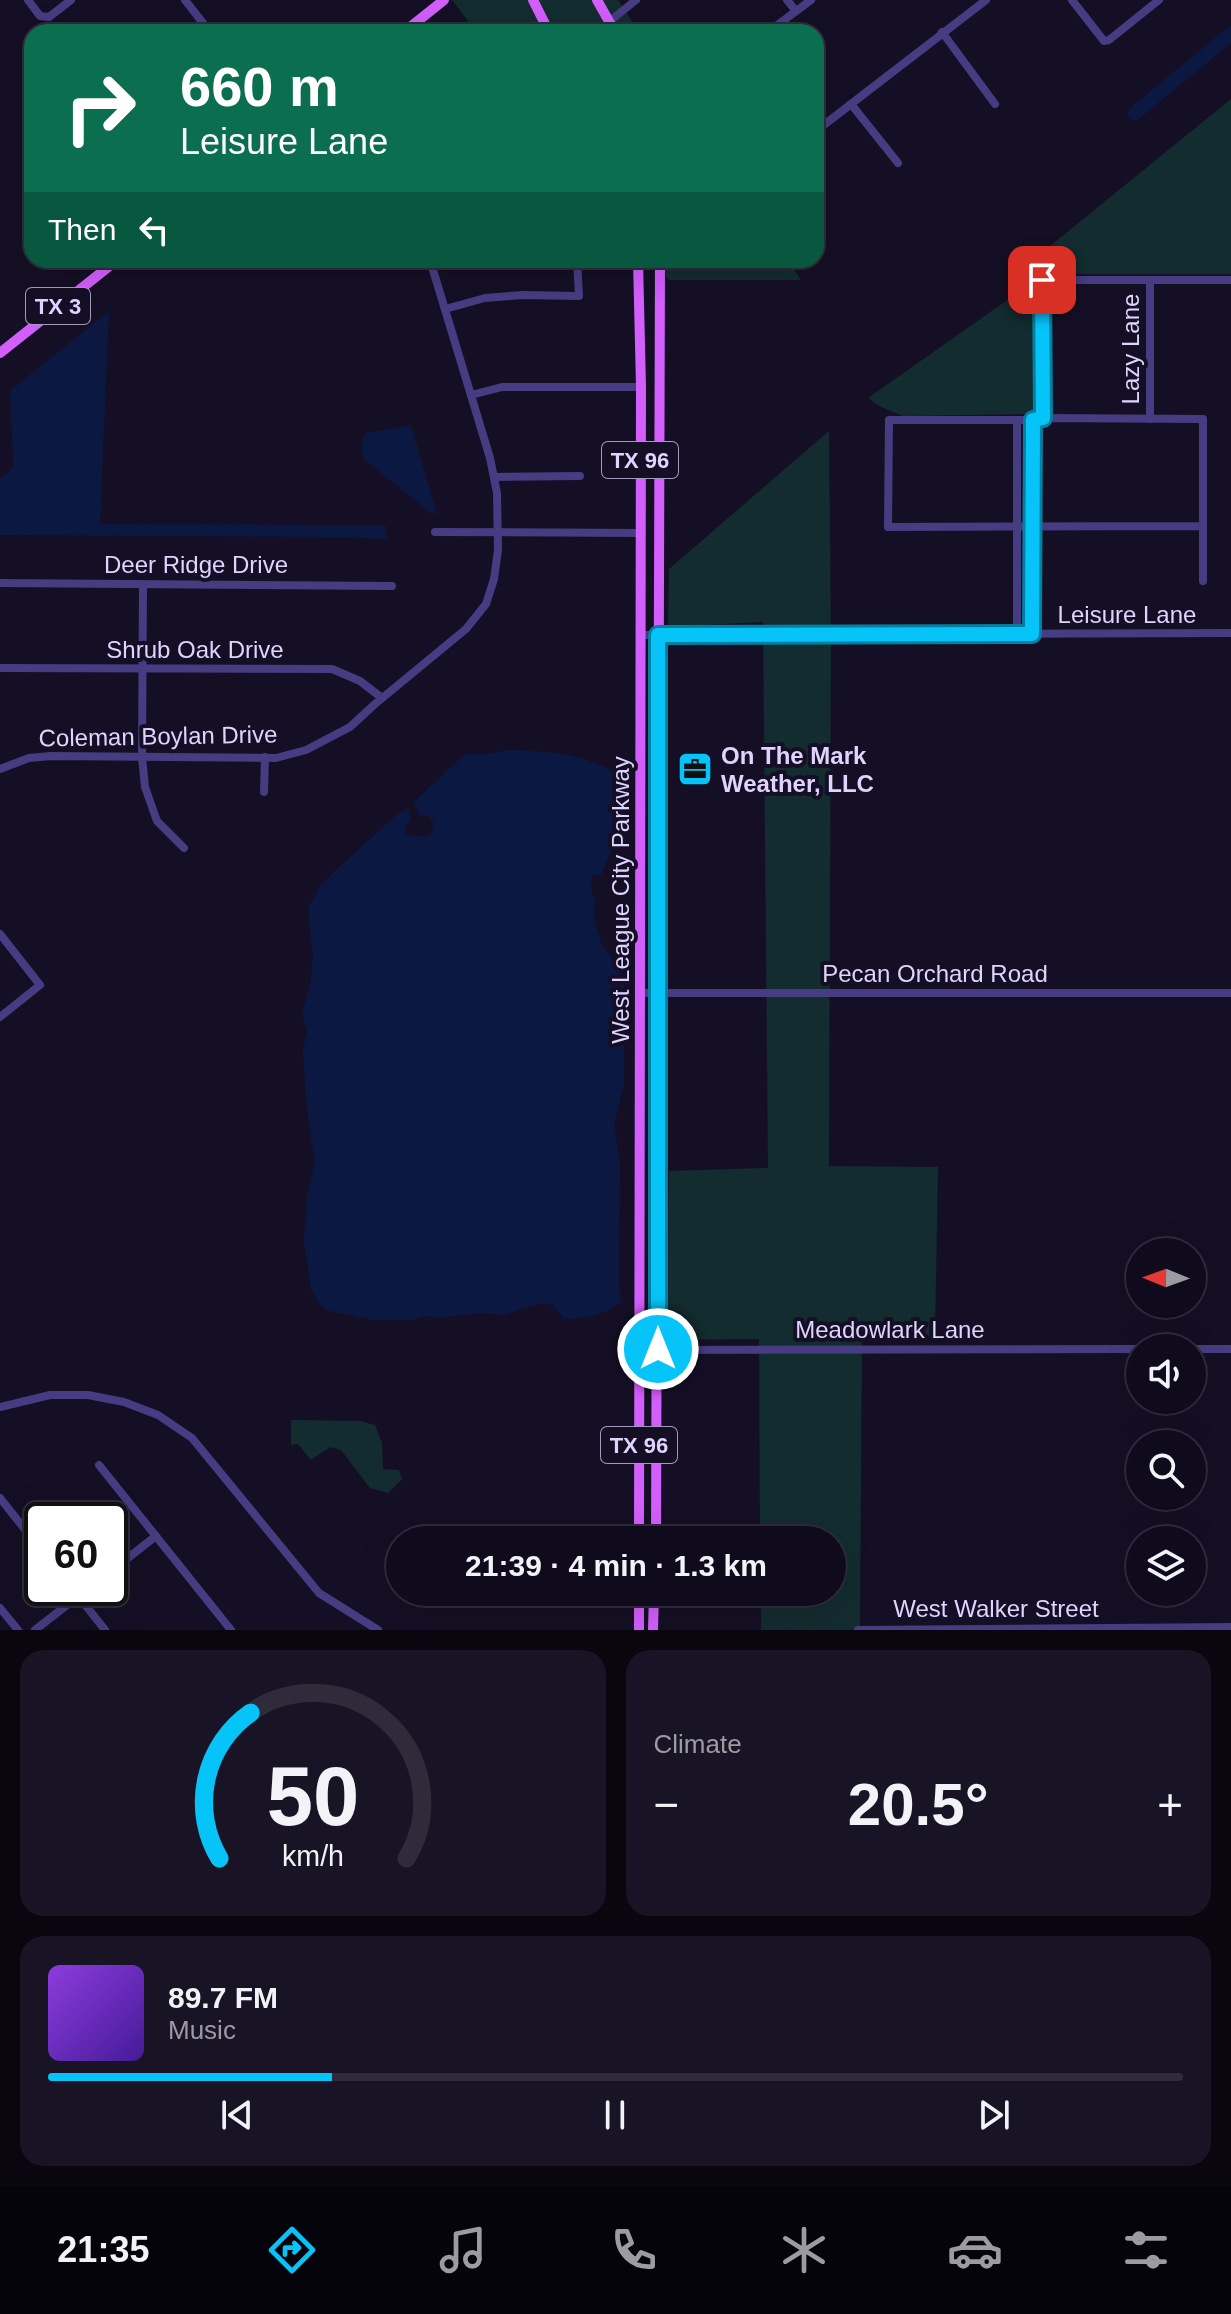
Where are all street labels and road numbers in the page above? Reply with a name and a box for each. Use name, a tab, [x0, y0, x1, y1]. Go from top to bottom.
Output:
road number: TX 3	[26, 288, 90, 324]
street label: Lazy Lane	[1117, 294, 1144, 404]
road number: TX 96	[602, 442, 678, 478]
street label: Deer Ridge Drive	[104, 551, 288, 578]
street label: Leisure Lane	[1058, 601, 1196, 628]
street label: Shrub Oak Drive	[106, 636, 284, 663]
street label: Coleman Boylan Drive	[38, 720, 278, 752]
street label: West League City Parkway	[607, 756, 634, 1044]
street label: Pecan Orchard Road	[822, 960, 1048, 987]
street label: Meadowlark Lane	[795, 1316, 985, 1343]
road number: TX 96	[601, 1427, 677, 1463]
street label: West Walker Street	[893, 1595, 1099, 1622]

